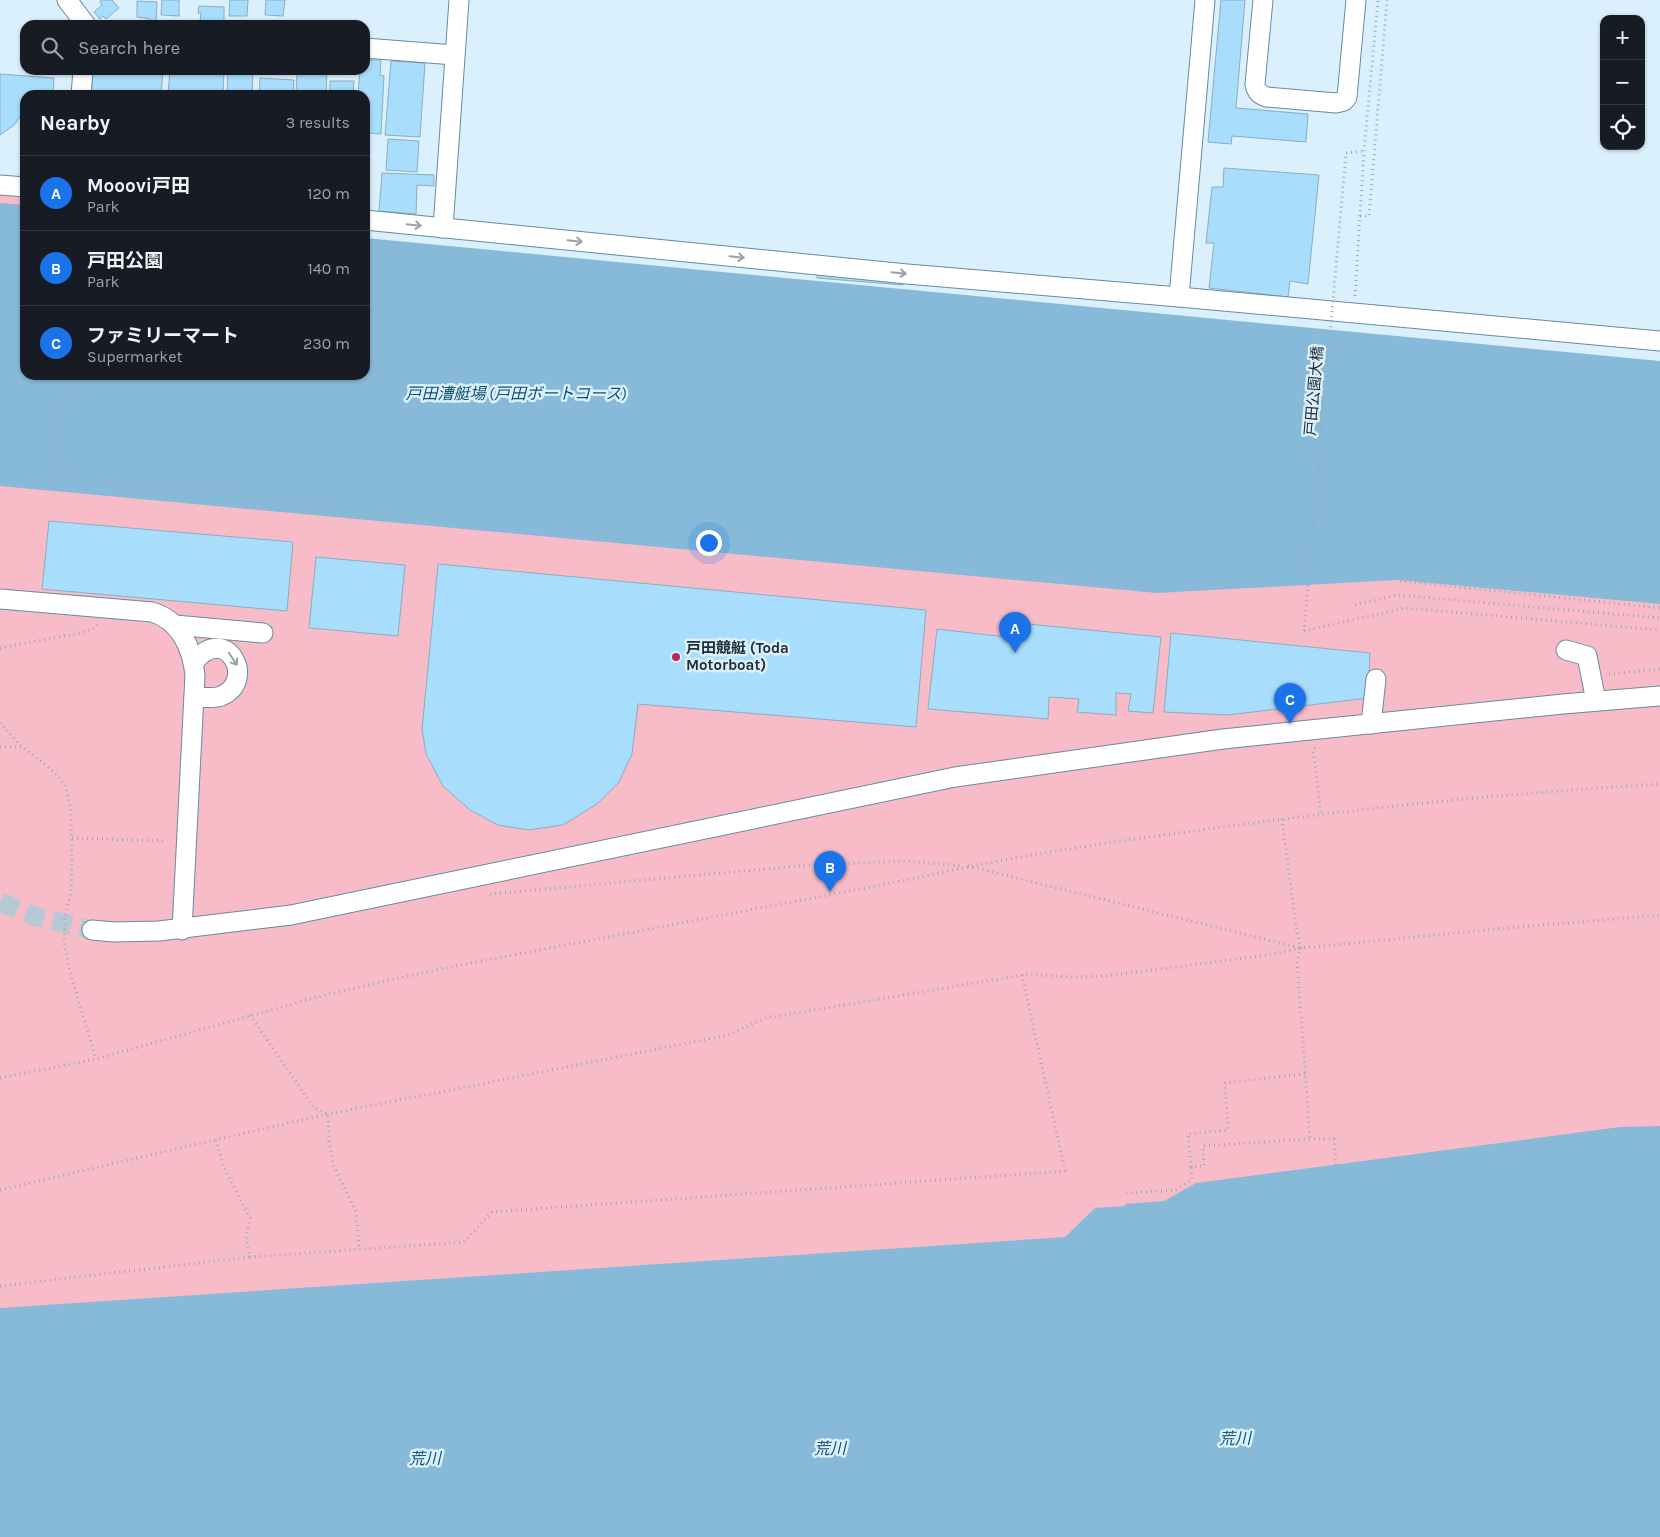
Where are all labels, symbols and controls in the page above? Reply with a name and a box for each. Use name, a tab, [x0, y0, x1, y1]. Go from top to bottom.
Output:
map controls	[1600, 15, 1645, 150]
button: +	[1600, 15, 1645, 60]
search box	[20, 20, 370, 75]
icon: search	[38, 34, 66, 62]
text: Search here	[78, 37, 180, 59]
button: −	[1600, 60, 1645, 105]
button: locate	[1600, 105, 1645, 150]
text: Nearby	[40, 111, 110, 135]
text: 3 results	[286, 113, 350, 132]
text: Mooovi戸田	[87, 175, 190, 197]
text: A	[51, 184, 61, 203]
text: 120 m	[307, 184, 350, 203]
text: Park	[87, 197, 119, 216]
one-way arrow	[405, 220, 421, 230]
one-way arrow	[567, 236, 583, 246]
text: 戸田公園	[87, 250, 163, 272]
one-way arrow	[729, 252, 745, 262]
text: B	[51, 259, 61, 278]
text: 140 m	[308, 259, 350, 278]
one-way arrow	[890, 268, 906, 278]
text: Park	[87, 272, 119, 291]
text: ファミリーマート	[87, 325, 239, 347]
text: C	[51, 334, 61, 353]
text: 230 m	[303, 334, 350, 353]
street label: 戸田公園大橋	[1301, 345, 1327, 437]
text: Supermarket	[87, 347, 183, 366]
water label: 戸田漕艇場 (戸田ボートコース)	[406, 384, 626, 403]
your location	[696, 530, 722, 556]
pin: A	[999, 612, 1031, 653]
place label: 戸田競艇 (Toda Motorboat)	[686, 639, 789, 674]
marker: 戸田競艇 (Toda Motorboat)	[670, 651, 682, 663]
one-way arrow	[227, 652, 238, 666]
pin: C	[1274, 683, 1306, 724]
pin: B	[814, 851, 846, 892]
water label: 荒川	[1219, 1429, 1253, 1448]
water label: 荒川	[814, 1439, 848, 1458]
water label: 荒川	[409, 1449, 443, 1468]

